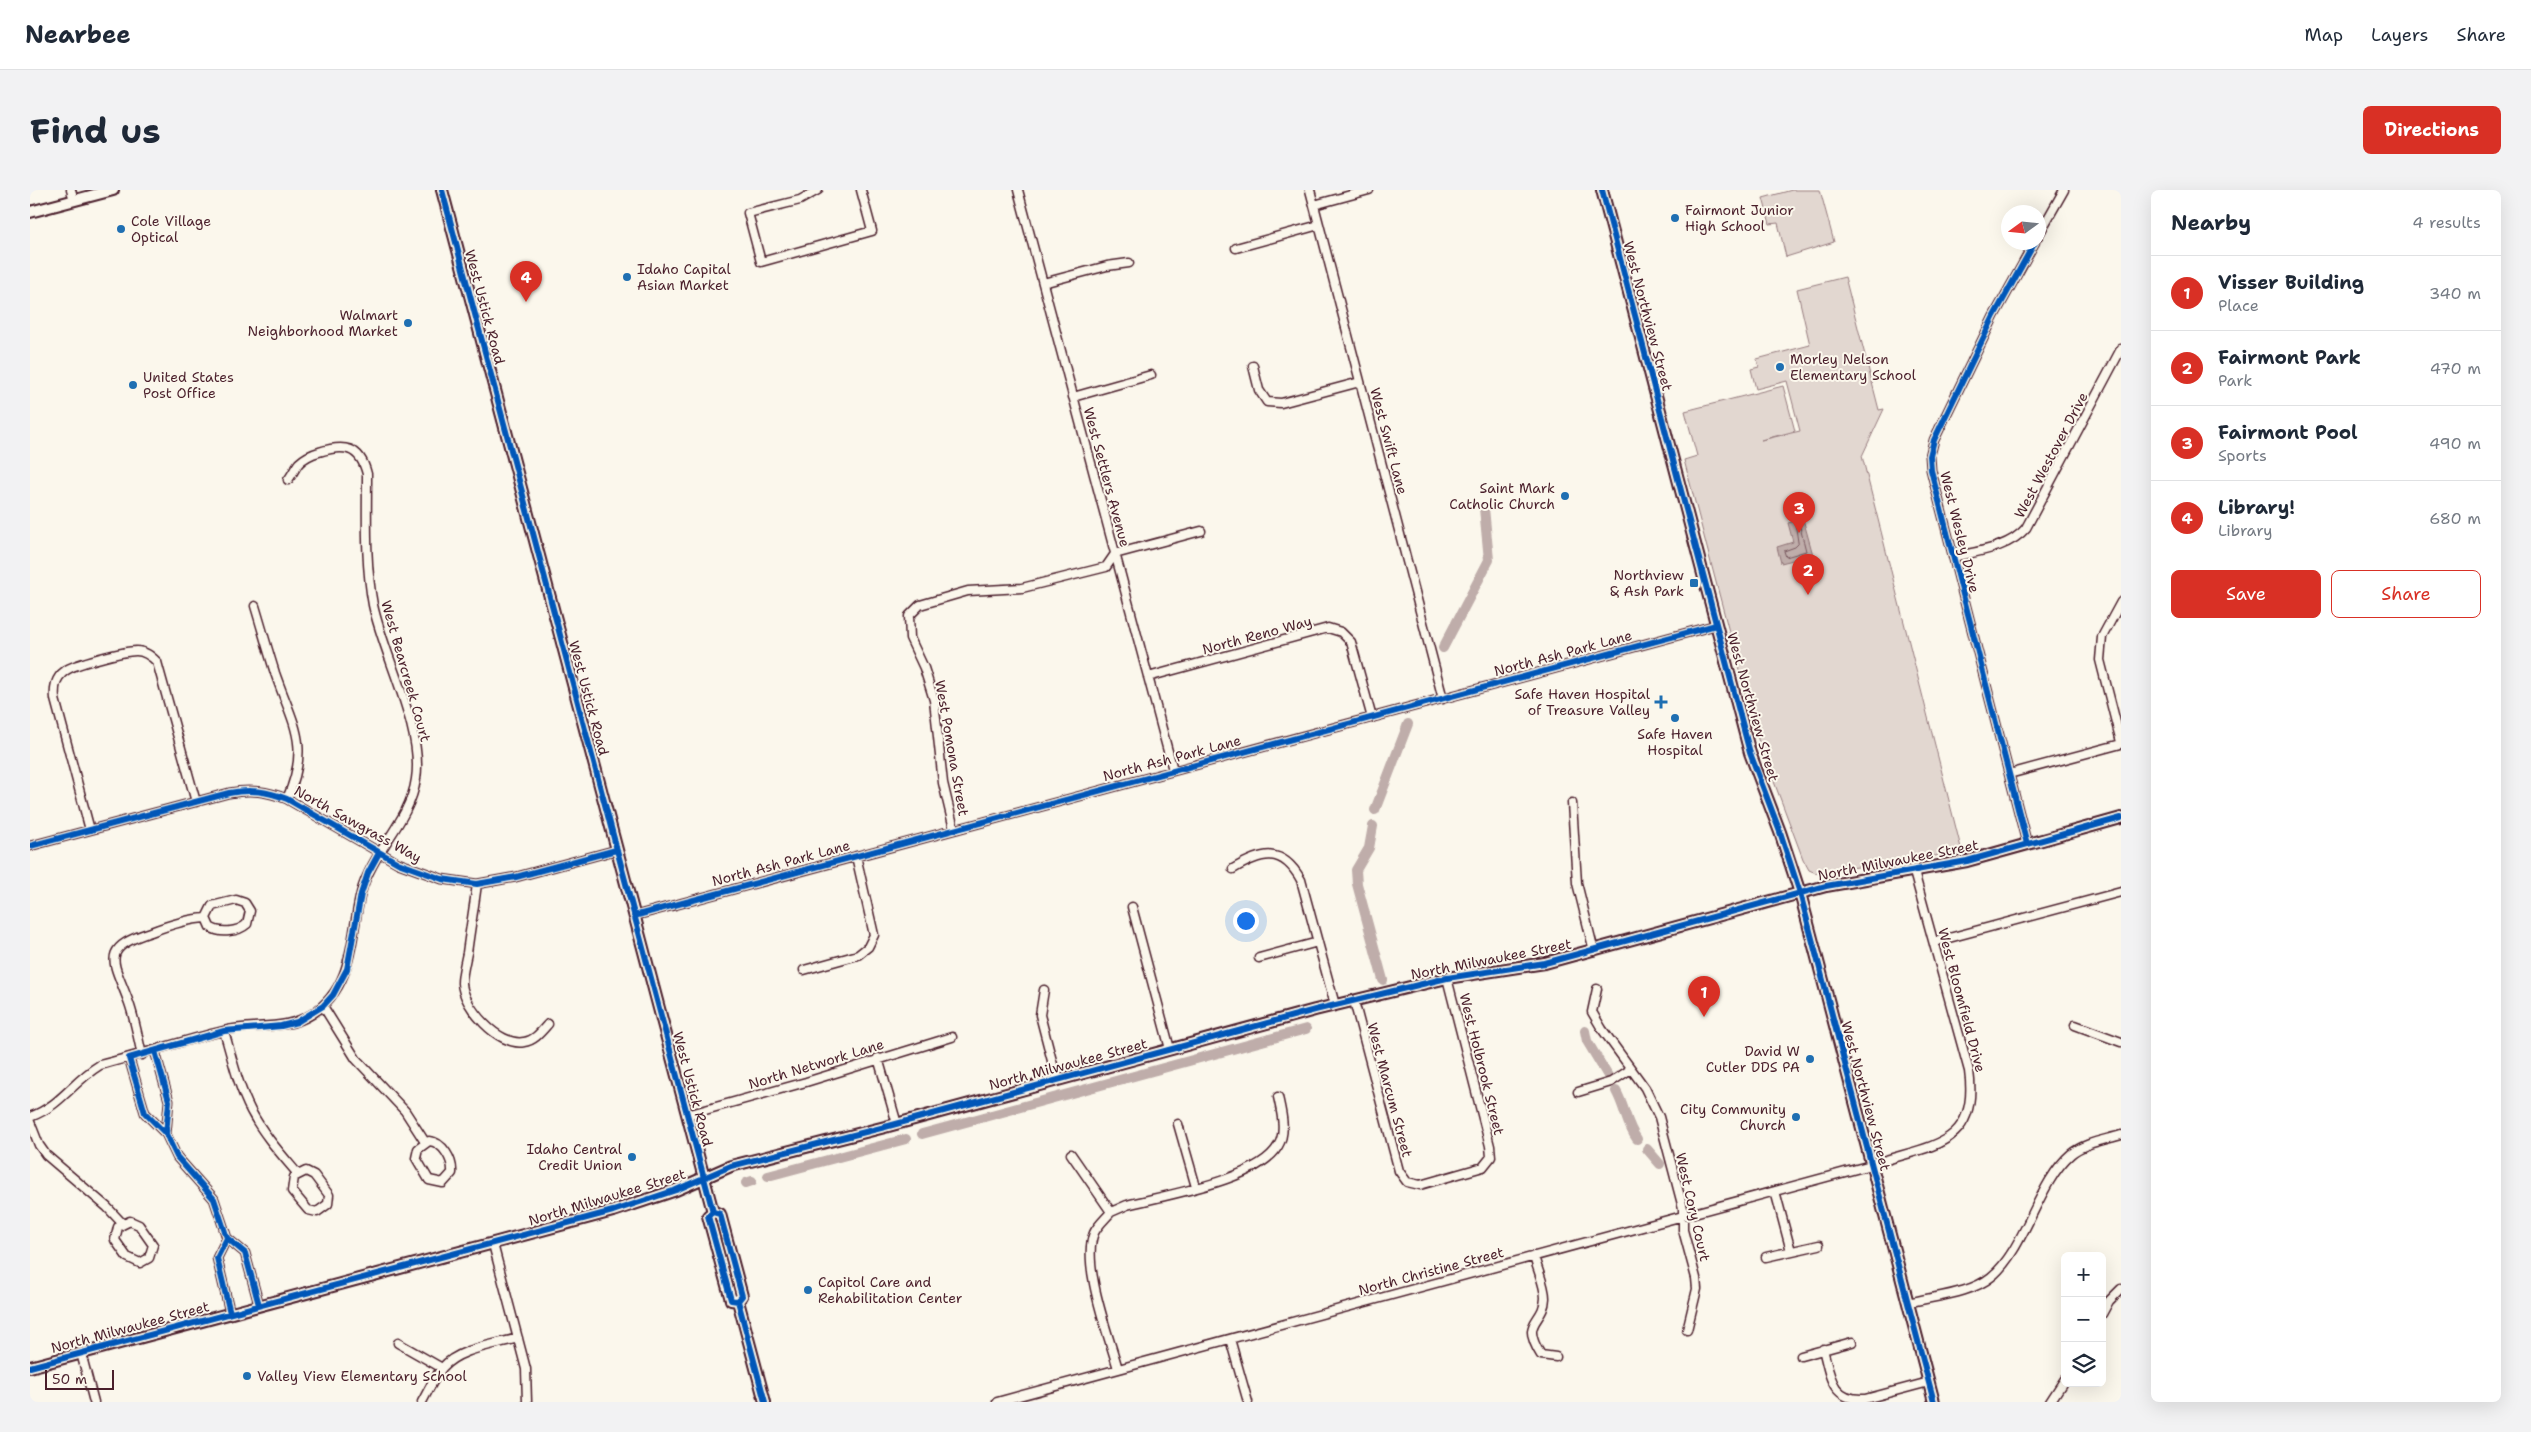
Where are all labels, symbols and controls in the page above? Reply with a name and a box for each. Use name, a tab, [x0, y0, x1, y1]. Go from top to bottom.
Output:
text: Nearbee	[25, 19, 131, 51]
text: Map	[2305, 23, 2343, 47]
text: Layers	[2371, 23, 2428, 47]
text: Share	[2456, 23, 2506, 47]
button: Directions	[2363, 106, 2501, 154]
text: Find us	[30, 107, 161, 154]
place label: Fairmont Junior High School	[1685, 201, 1794, 235]
north arrow	[2001, 205, 2046, 250]
text: Nearby	[2171, 209, 2251, 237]
place label: Cole Village Optical	[131, 212, 211, 246]
marker: Fairmont Junior High School	[1669, 212, 1681, 224]
text: 4 results	[2412, 212, 2481, 233]
marker: Cole Village Optical	[115, 223, 127, 235]
street label: West Northview Street	[1619, 239, 1677, 393]
street label: West Ustick Road	[461, 248, 509, 367]
place label: Idaho Capital Asian Market	[637, 260, 732, 294]
pin: 4	[510, 261, 542, 302]
text: Visser Building	[2218, 270, 2364, 295]
marker: Idaho Capital Asian Market	[621, 271, 633, 283]
text: 1	[2183, 283, 2191, 304]
text: 340 m	[2429, 283, 2481, 304]
text: Place	[2218, 295, 2259, 316]
place label: Walmart Neighborhood Market	[248, 306, 398, 340]
marker: Walmart Neighborhood Market	[402, 317, 414, 329]
text: Fairmont Park	[2218, 345, 2361, 370]
place label: Morley Nelson Elementary School	[1790, 350, 1917, 384]
text: 2	[2181, 358, 2193, 379]
text: 470 m	[2430, 358, 2481, 379]
marker: Morley Nelson Elementary School	[1774, 361, 1786, 373]
place label: United States Post Office	[143, 368, 234, 402]
text: Park	[2218, 370, 2252, 391]
marker: United States Post Office	[127, 379, 139, 391]
street label: West Swift Lane	[1366, 386, 1412, 496]
street label: West Westover Drive	[2010, 389, 2092, 521]
street label: West Settlers Avenue	[1080, 405, 1134, 549]
text: Fairmont Pool	[2218, 420, 2358, 445]
text: 3	[2181, 433, 2193, 454]
text: 490 m	[2429, 433, 2481, 454]
text: Sports	[2218, 445, 2267, 466]
street label: West Wesley Drive	[1936, 469, 1984, 595]
place label: Saint Mark Catholic Church	[1449, 479, 1555, 513]
marker: Saint Mark Catholic Church	[1559, 490, 1571, 502]
pin: 3	[1783, 492, 1815, 533]
text: Library!	[2218, 495, 2295, 520]
text: 4	[2181, 508, 2193, 529]
text: 680 m	[2429, 508, 2481, 529]
text: Library	[2218, 520, 2273, 541]
pin: 2	[1792, 554, 1824, 595]
place label: Northview & Ash Park	[1610, 566, 1684, 600]
button: Save	[2171, 570, 2321, 618]
button: Share	[2331, 570, 2481, 618]
marker: Northview & Ash Park	[1688, 577, 1700, 589]
street label: West Bearcreek Court	[377, 598, 435, 744]
street label: North Reno Way	[1200, 612, 1314, 658]
street label: North Ash Park Lane	[1492, 626, 1634, 680]
street label: West Northview Street	[1723, 630, 1783, 784]
street label: West Ustick Road	[565, 639, 613, 758]
street label: West Pomona Street	[931, 679, 973, 817]
place label: Safe Haven Hospital of Treasure Valley	[1515, 685, 1651, 719]
marker: Safe Haven Hospital of Treasure Valley	[1654, 695, 1668, 709]
marker: Safe Haven Hospital	[1669, 712, 1681, 724]
place label: Safe Haven Hospital	[1637, 725, 1713, 759]
street label: North Ash Park Lane	[1101, 731, 1243, 785]
street label: North Sawgrass Way	[291, 781, 425, 867]
street label: North Ash Park Lane	[710, 836, 852, 890]
street label: North Milwaukee Street	[1816, 836, 1980, 884]
your location	[1233, 908, 1259, 934]
street label: West Bloomfield Drive	[1934, 926, 1990, 1074]
street label: North Milwaukee Street	[1409, 935, 1573, 983]
pin: 1	[1688, 976, 1720, 1017]
street label: West Holbrook Street	[1456, 991, 1508, 1137]
street label: West Northview Street	[1837, 1019, 1895, 1173]
street label: West Marcum Street	[1363, 1021, 1417, 1159]
street label: West Ustick Road	[669, 1030, 717, 1149]
street label: North Milwaukee Street	[987, 1034, 1149, 1094]
street label: North Network Lane	[746, 1035, 886, 1093]
place label: David W Cutler DDS PA	[1706, 1042, 1800, 1076]
marker: David W Cutler DDS PA	[1804, 1053, 1816, 1065]
place label: City Community Church	[1680, 1100, 1786, 1134]
marker: City Community Church	[1790, 1111, 1802, 1123]
place label: Idaho Central Credit Union	[527, 1140, 623, 1174]
marker: Idaho Central Credit Union	[626, 1151, 638, 1163]
street label: West Cory Court	[1672, 1151, 1714, 1263]
street label: North Milwaukee Street	[526, 1165, 688, 1229]
street label: North Christine Street	[1356, 1243, 1506, 1299]
map controls	[2061, 1252, 2106, 1387]
button: +	[2061, 1252, 2106, 1297]
place label: Capitol Care and Rehabilitation Center	[818, 1273, 963, 1307]
marker: Capitol Care and Rehabilitation Center	[802, 1284, 814, 1296]
street label: North Milwaukee Street	[49, 1297, 211, 1357]
button: −	[2061, 1297, 2106, 1342]
button: layers	[2061, 1342, 2106, 1387]
scale bar	[45, 1367, 114, 1390]
place label: Valley View Elementary School	[257, 1367, 467, 1385]
text: 50 m	[52, 1370, 87, 1388]
marker: Valley View Elementary School	[241, 1370, 253, 1382]

